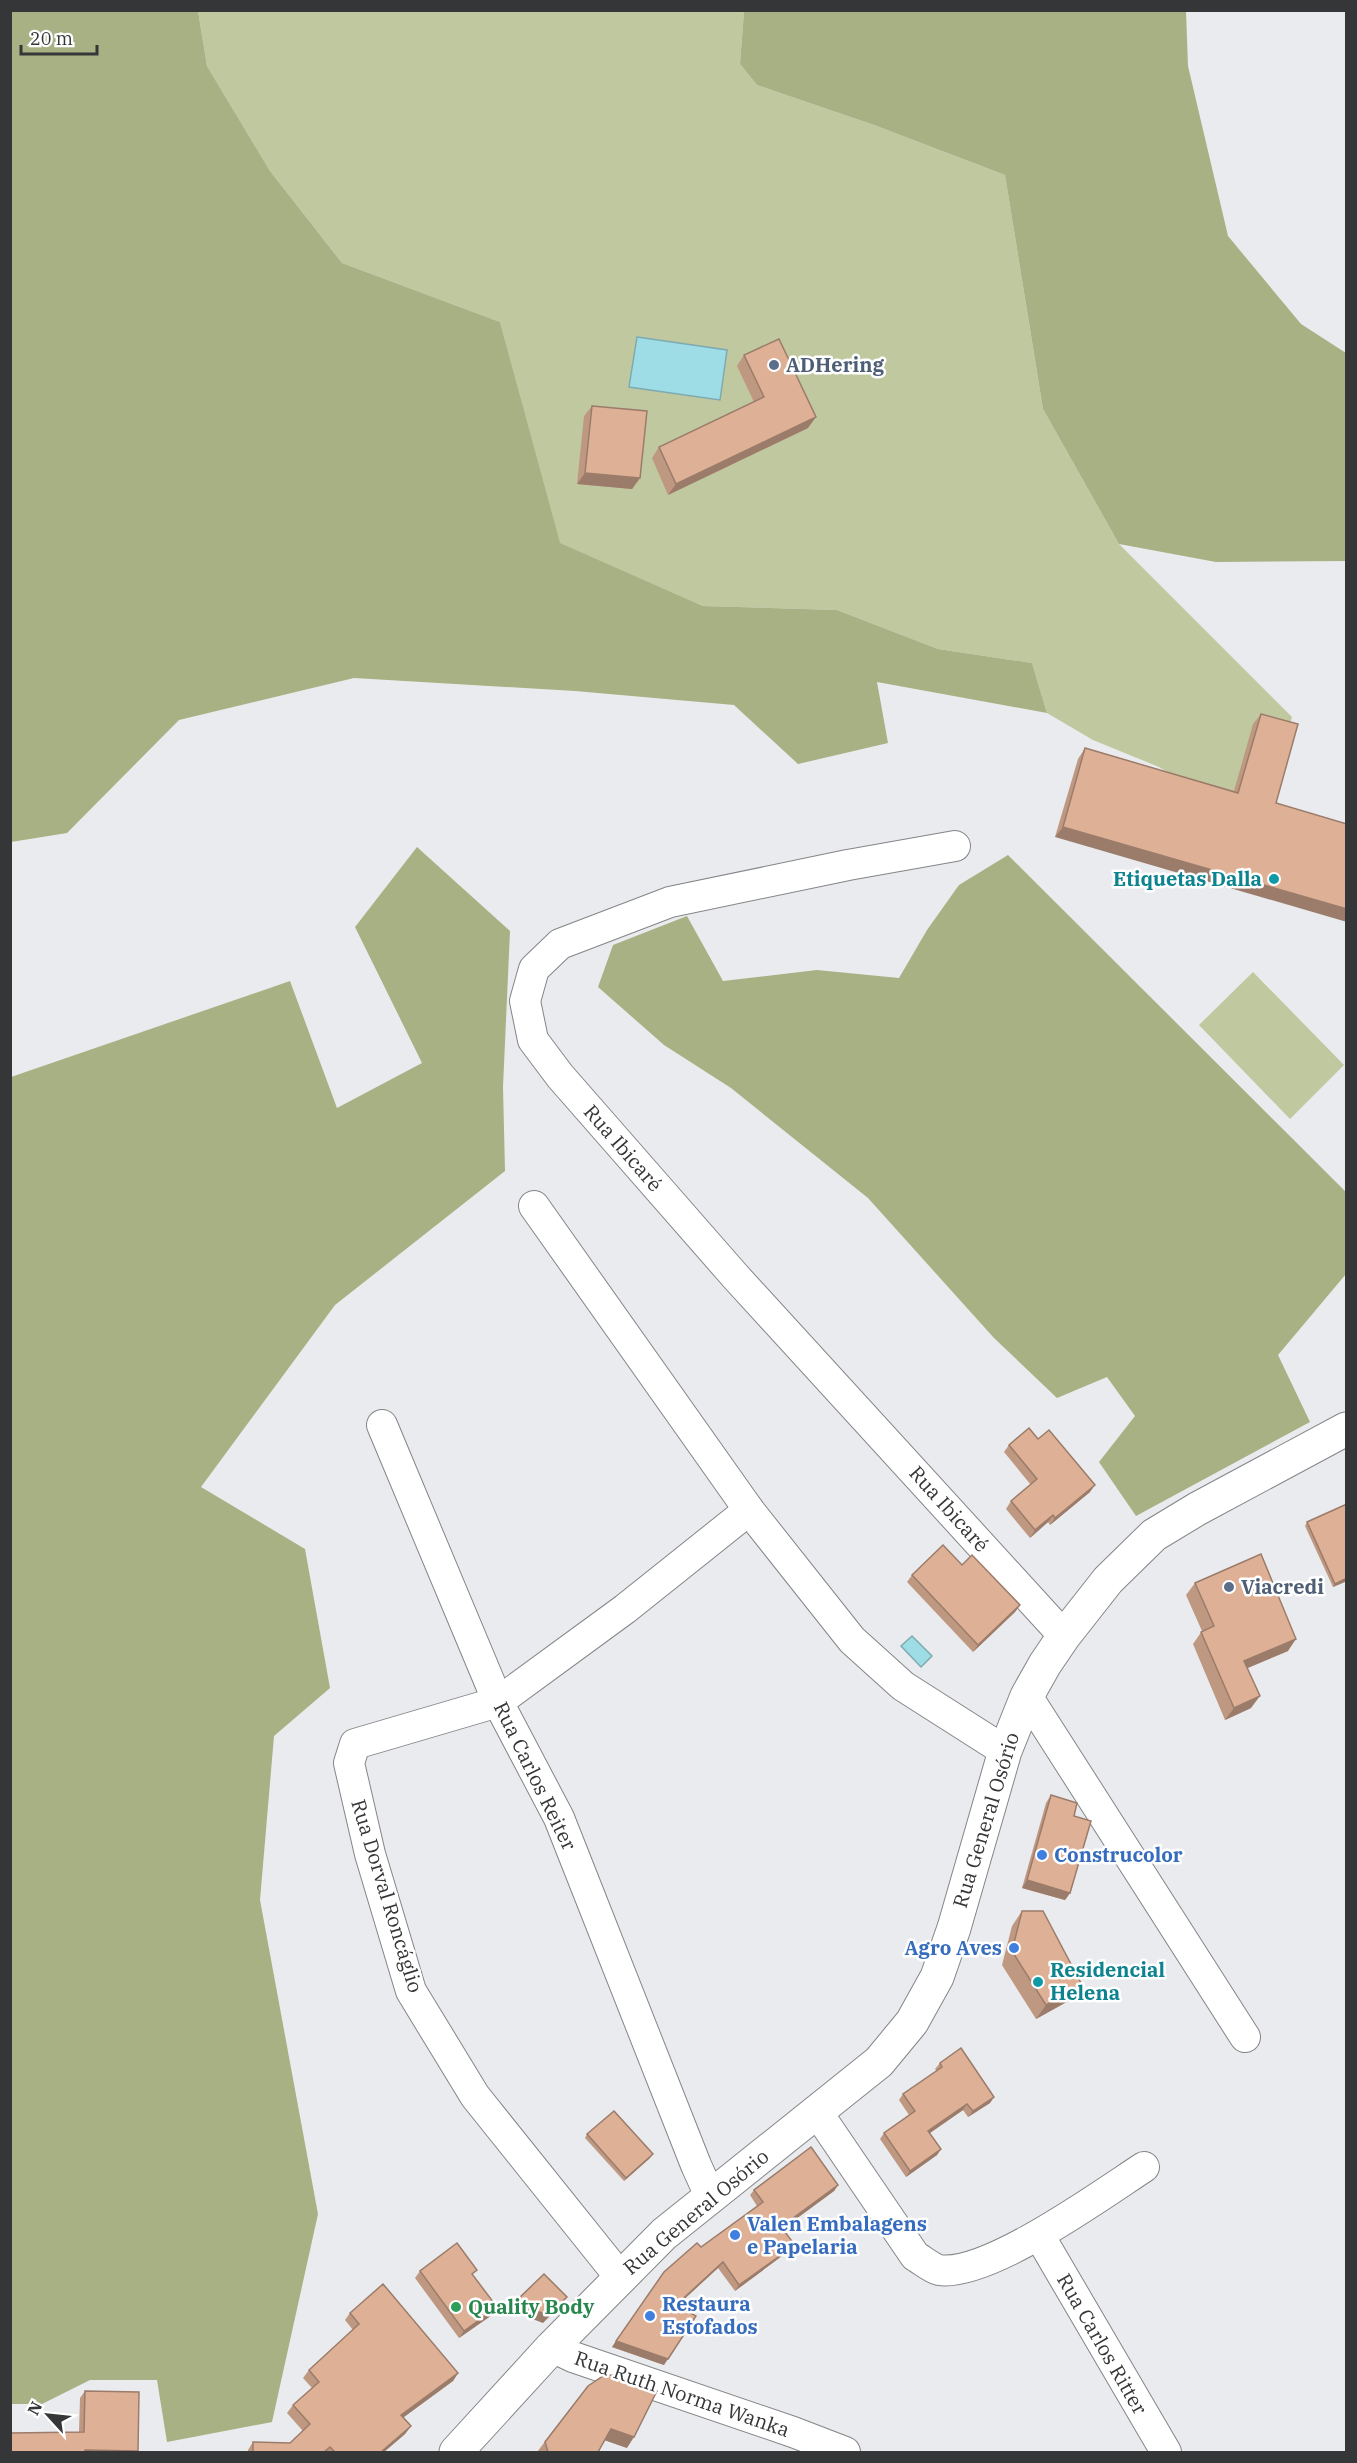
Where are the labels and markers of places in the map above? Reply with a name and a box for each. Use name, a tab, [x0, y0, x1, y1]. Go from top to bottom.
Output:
place label: ADHering	[786, 351, 884, 378]
marker: ADHering	[767, 358, 781, 372]
place label: Etiquetas Dalla	[1113, 865, 1262, 892]
marker: Etiquetas Dalla	[1267, 872, 1281, 886]
place label: Viacredi	[1241, 1573, 1324, 1600]
marker: Viacredi	[1222, 1580, 1236, 1594]
place label: Construcolor	[1054, 1841, 1183, 1868]
marker: Construcolor	[1035, 1848, 1049, 1862]
place label: Agro Aves	[904, 1934, 1002, 1961]
marker: Agro Aves	[1007, 1941, 1021, 1955]
place label: Residencial Helena	[1050, 1956, 1165, 2006]
marker: Residencial Helena	[1031, 1975, 1045, 1989]
place label: Valen Embalagens e Papelaria	[747, 2210, 927, 2260]
marker: Valen Embalagens e Papelaria	[728, 2228, 742, 2242]
place label: Restaura Estofados	[662, 2290, 758, 2340]
place label: Quality Body	[468, 2293, 595, 2320]
marker: Quality Body	[449, 2300, 463, 2314]
marker: Restaura Estofados	[643, 2309, 657, 2323]

